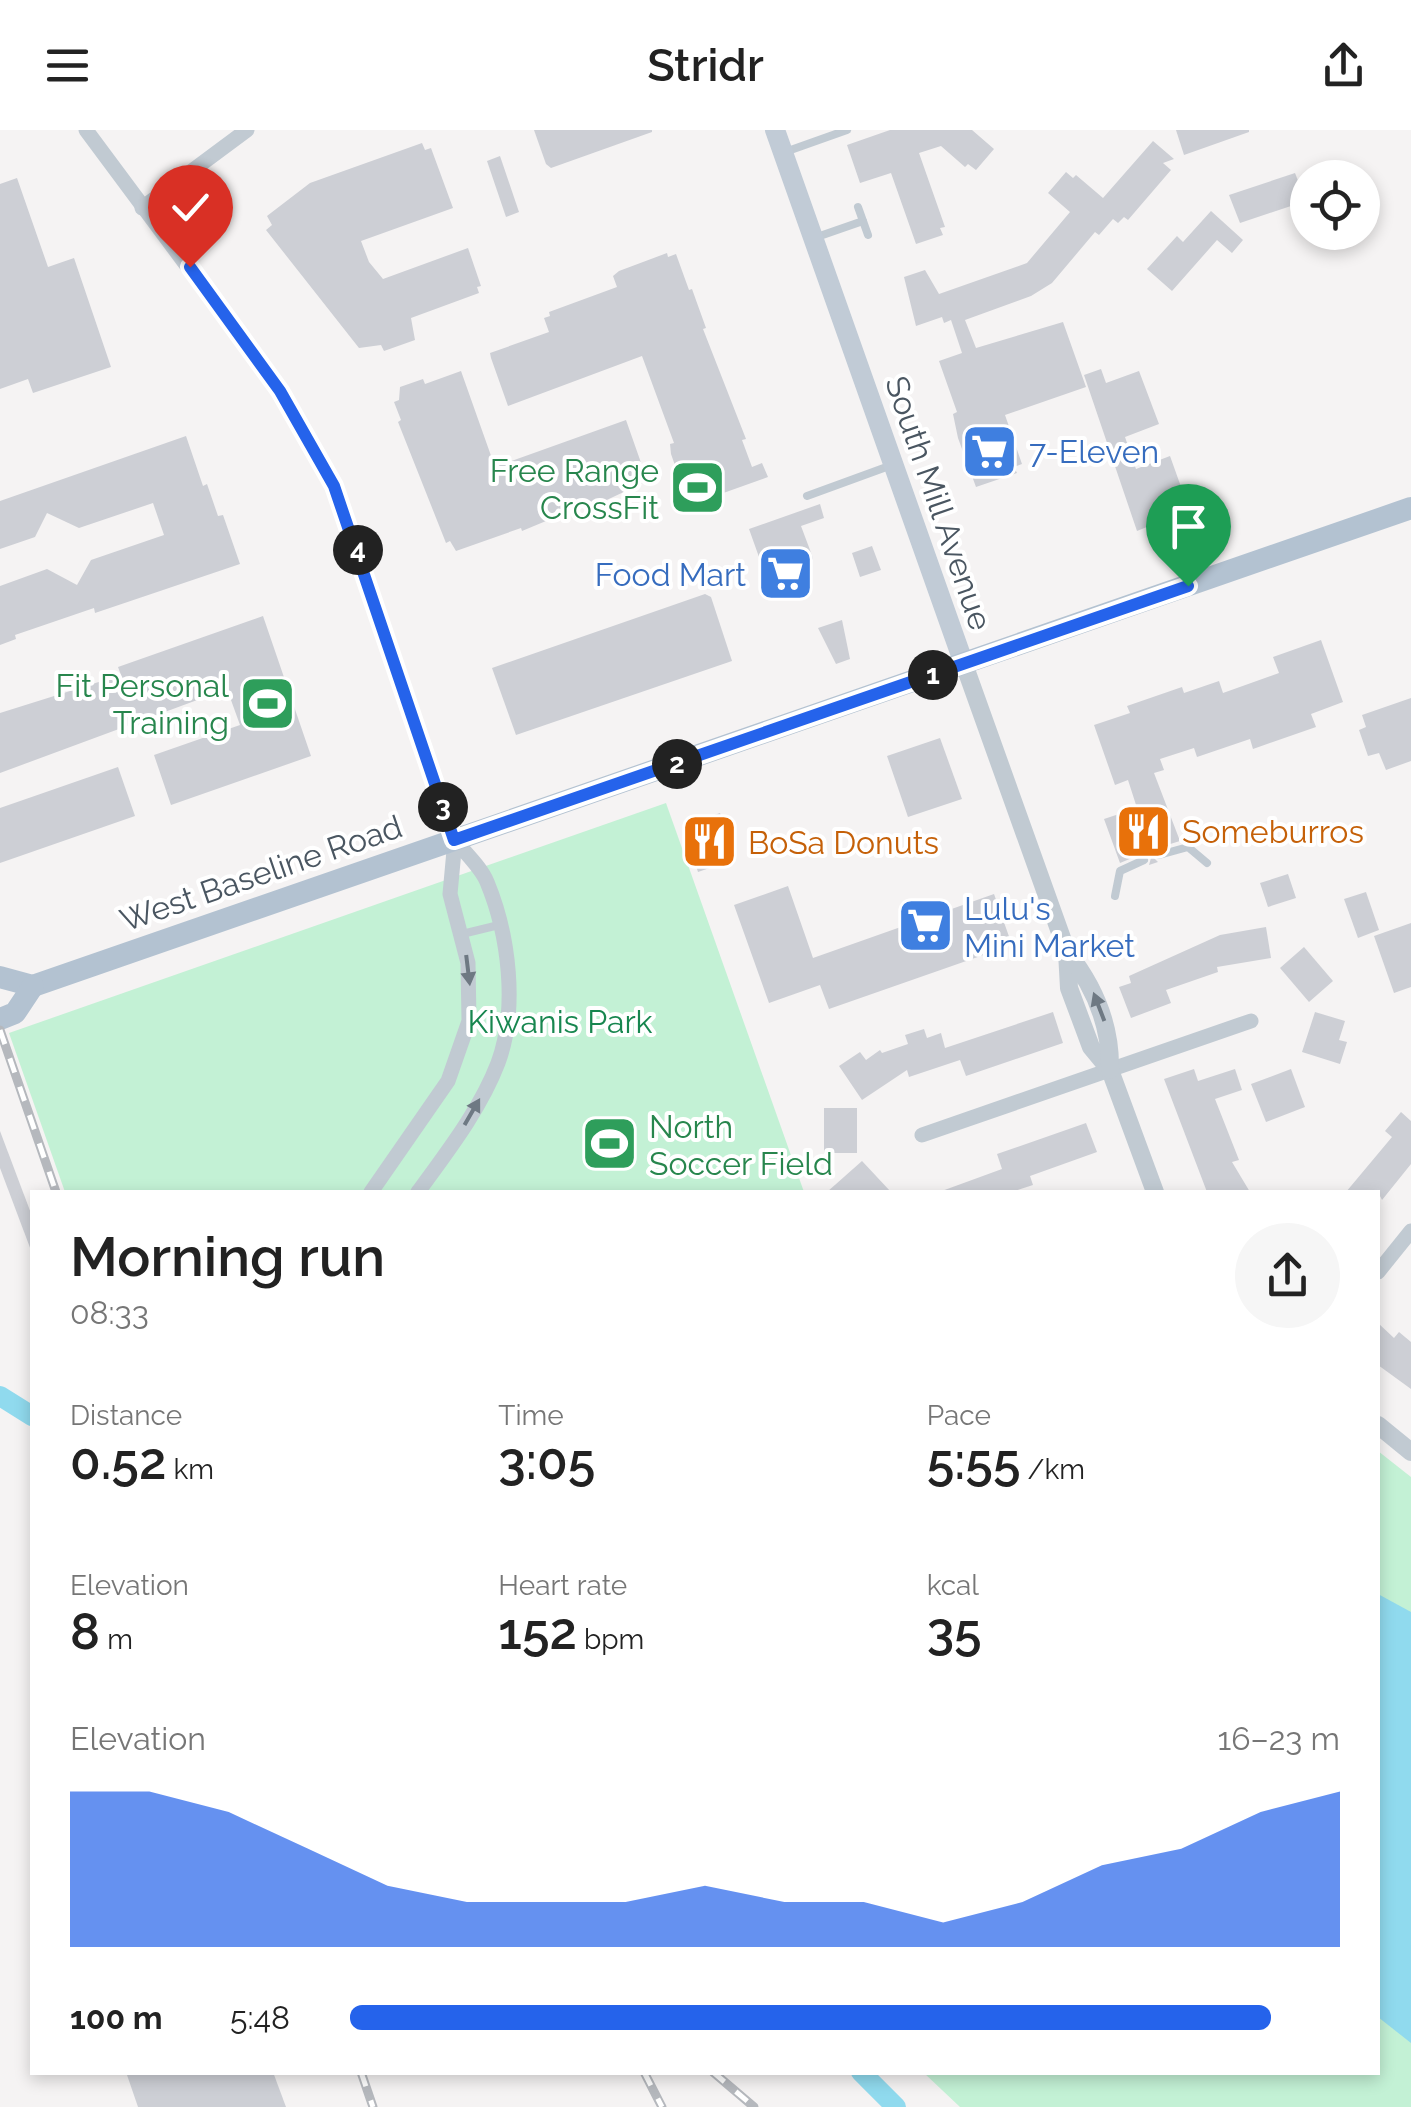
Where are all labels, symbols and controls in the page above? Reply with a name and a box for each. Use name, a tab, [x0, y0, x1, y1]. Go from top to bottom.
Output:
icon: menu	[40, 38, 95, 93]
icon: share	[1316, 38, 1371, 93]
text: Stridr	[647, 39, 764, 92]
map controls	[1290, 160, 1380, 250]
button: locate	[1290, 160, 1380, 250]
pin	[148, 165, 233, 268]
icon: check	[163, 180, 218, 235]
street label: South Mill Avenue	[878, 371, 1000, 635]
supermarket icon: 7-Eleven	[960, 421, 1020, 481]
place label: 7-Eleven	[1029, 433, 1159, 470]
place label: Free Range CrossFit	[490, 452, 659, 526]
sports icon: Free Range CrossFit	[668, 458, 728, 518]
pin	[1146, 484, 1231, 587]
icon: arrive	[1161, 499, 1216, 554]
pin: 4	[333, 525, 383, 575]
text: 4	[350, 533, 366, 566]
supermarket icon: Food Mart	[755, 544, 815, 604]
place label: Food Mart	[595, 556, 746, 593]
pin: 1	[908, 650, 958, 700]
text: 1	[926, 658, 940, 691]
place label: Fit Personal Training	[55, 667, 229, 741]
sports icon: Fit Personal Training	[238, 673, 298, 733]
pin: 2	[652, 739, 702, 789]
text: 2	[669, 747, 685, 780]
pin: 3	[418, 782, 468, 832]
text: 3	[435, 790, 451, 823]
restaurant icon: Someburros	[1113, 801, 1173, 861]
street label: West Baseline Road	[115, 807, 407, 939]
restaurant icon: BoSa Donuts	[679, 812, 739, 872]
place label: Someburros	[1182, 813, 1364, 850]
place label: BoSa Donuts	[748, 824, 939, 861]
place label: Lulu's Mini Market	[964, 890, 1135, 964]
supermarket icon: Lulu's Mini Market	[895, 896, 955, 956]
one-way arrow	[460, 955, 476, 987]
one-way arrow	[1091, 992, 1107, 1022]
park label: Kiwanis Park	[467, 1003, 653, 1040]
one-way arrow	[463, 1098, 481, 1126]
place label: North Soccer Field	[649, 1108, 833, 1182]
sports icon: North Soccer Field	[580, 1114, 640, 1174]
button: share	[1235, 1223, 1340, 1328]
text: Morning run	[70, 1224, 385, 1289]
text: 08:33	[70, 1294, 149, 1331]
text: Distance	[70, 1399, 182, 1432]
text: Time	[498, 1399, 564, 1432]
text: Pace	[927, 1399, 991, 1432]
text: 0.52	[70, 1432, 166, 1491]
text: 3:05	[498, 1432, 595, 1491]
text: 5:55	[927, 1432, 1020, 1491]
text: km	[166, 1453, 214, 1486]
text: /km	[1020, 1453, 1085, 1486]
text: Elevation	[70, 1569, 189, 1602]
text: Heart rate	[498, 1569, 627, 1602]
text: kcal	[927, 1569, 979, 1602]
text: 8	[70, 1602, 100, 1661]
text: 152	[498, 1602, 577, 1661]
text: 35	[927, 1602, 982, 1661]
text: m	[100, 1623, 133, 1656]
text: bpm	[577, 1623, 644, 1656]
text: Elevation	[70, 1720, 206, 1757]
text: 16–23 m	[1218, 1720, 1340, 1757]
text: 100 m	[70, 1999, 163, 2036]
text: 5:48	[230, 1999, 290, 2036]

